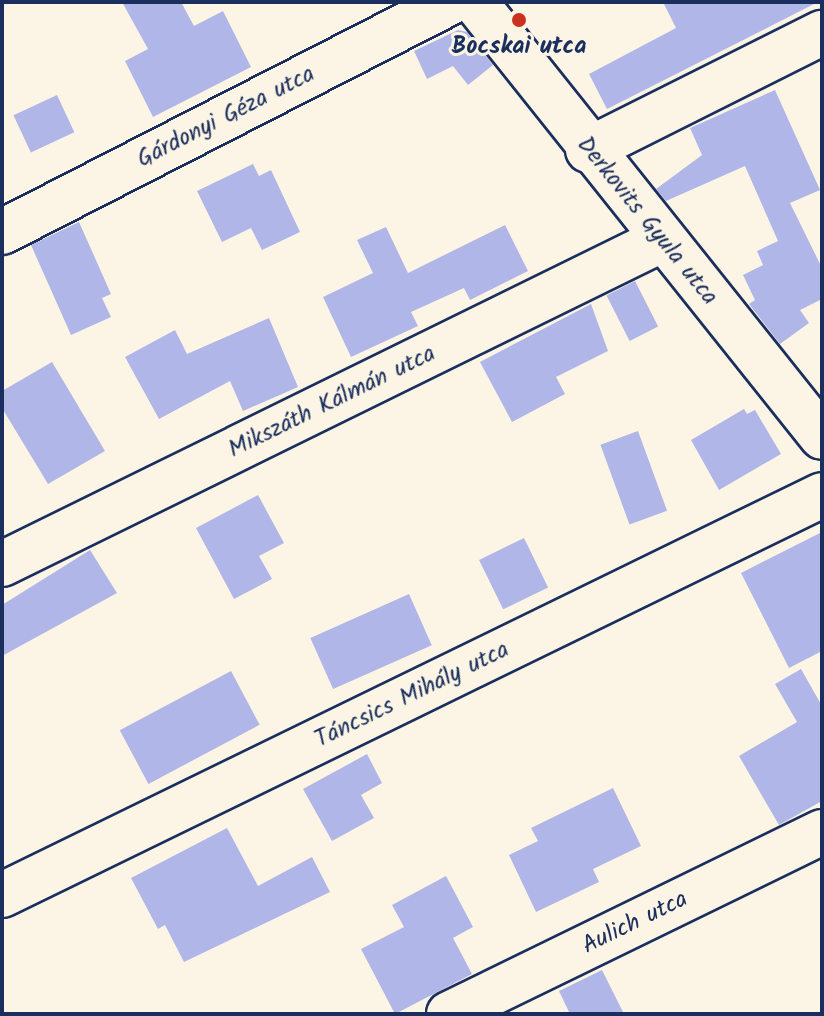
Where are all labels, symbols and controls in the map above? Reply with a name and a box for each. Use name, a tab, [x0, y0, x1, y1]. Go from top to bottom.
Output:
marker: Bocskai utca	[510, 11, 528, 29]
place label: Bocskai utca	[452, 33, 586, 61]
street label: Gárdonyi Géza utca	[132, 60, 320, 174]
street label: Derkovits Gyula utca	[570, 131, 724, 311]
street label: Mikszáth Kálmán utca	[224, 339, 440, 465]
street label: Táncsics Mihály utca	[310, 635, 514, 755]
street label: Aulich utca	[578, 885, 692, 961]

